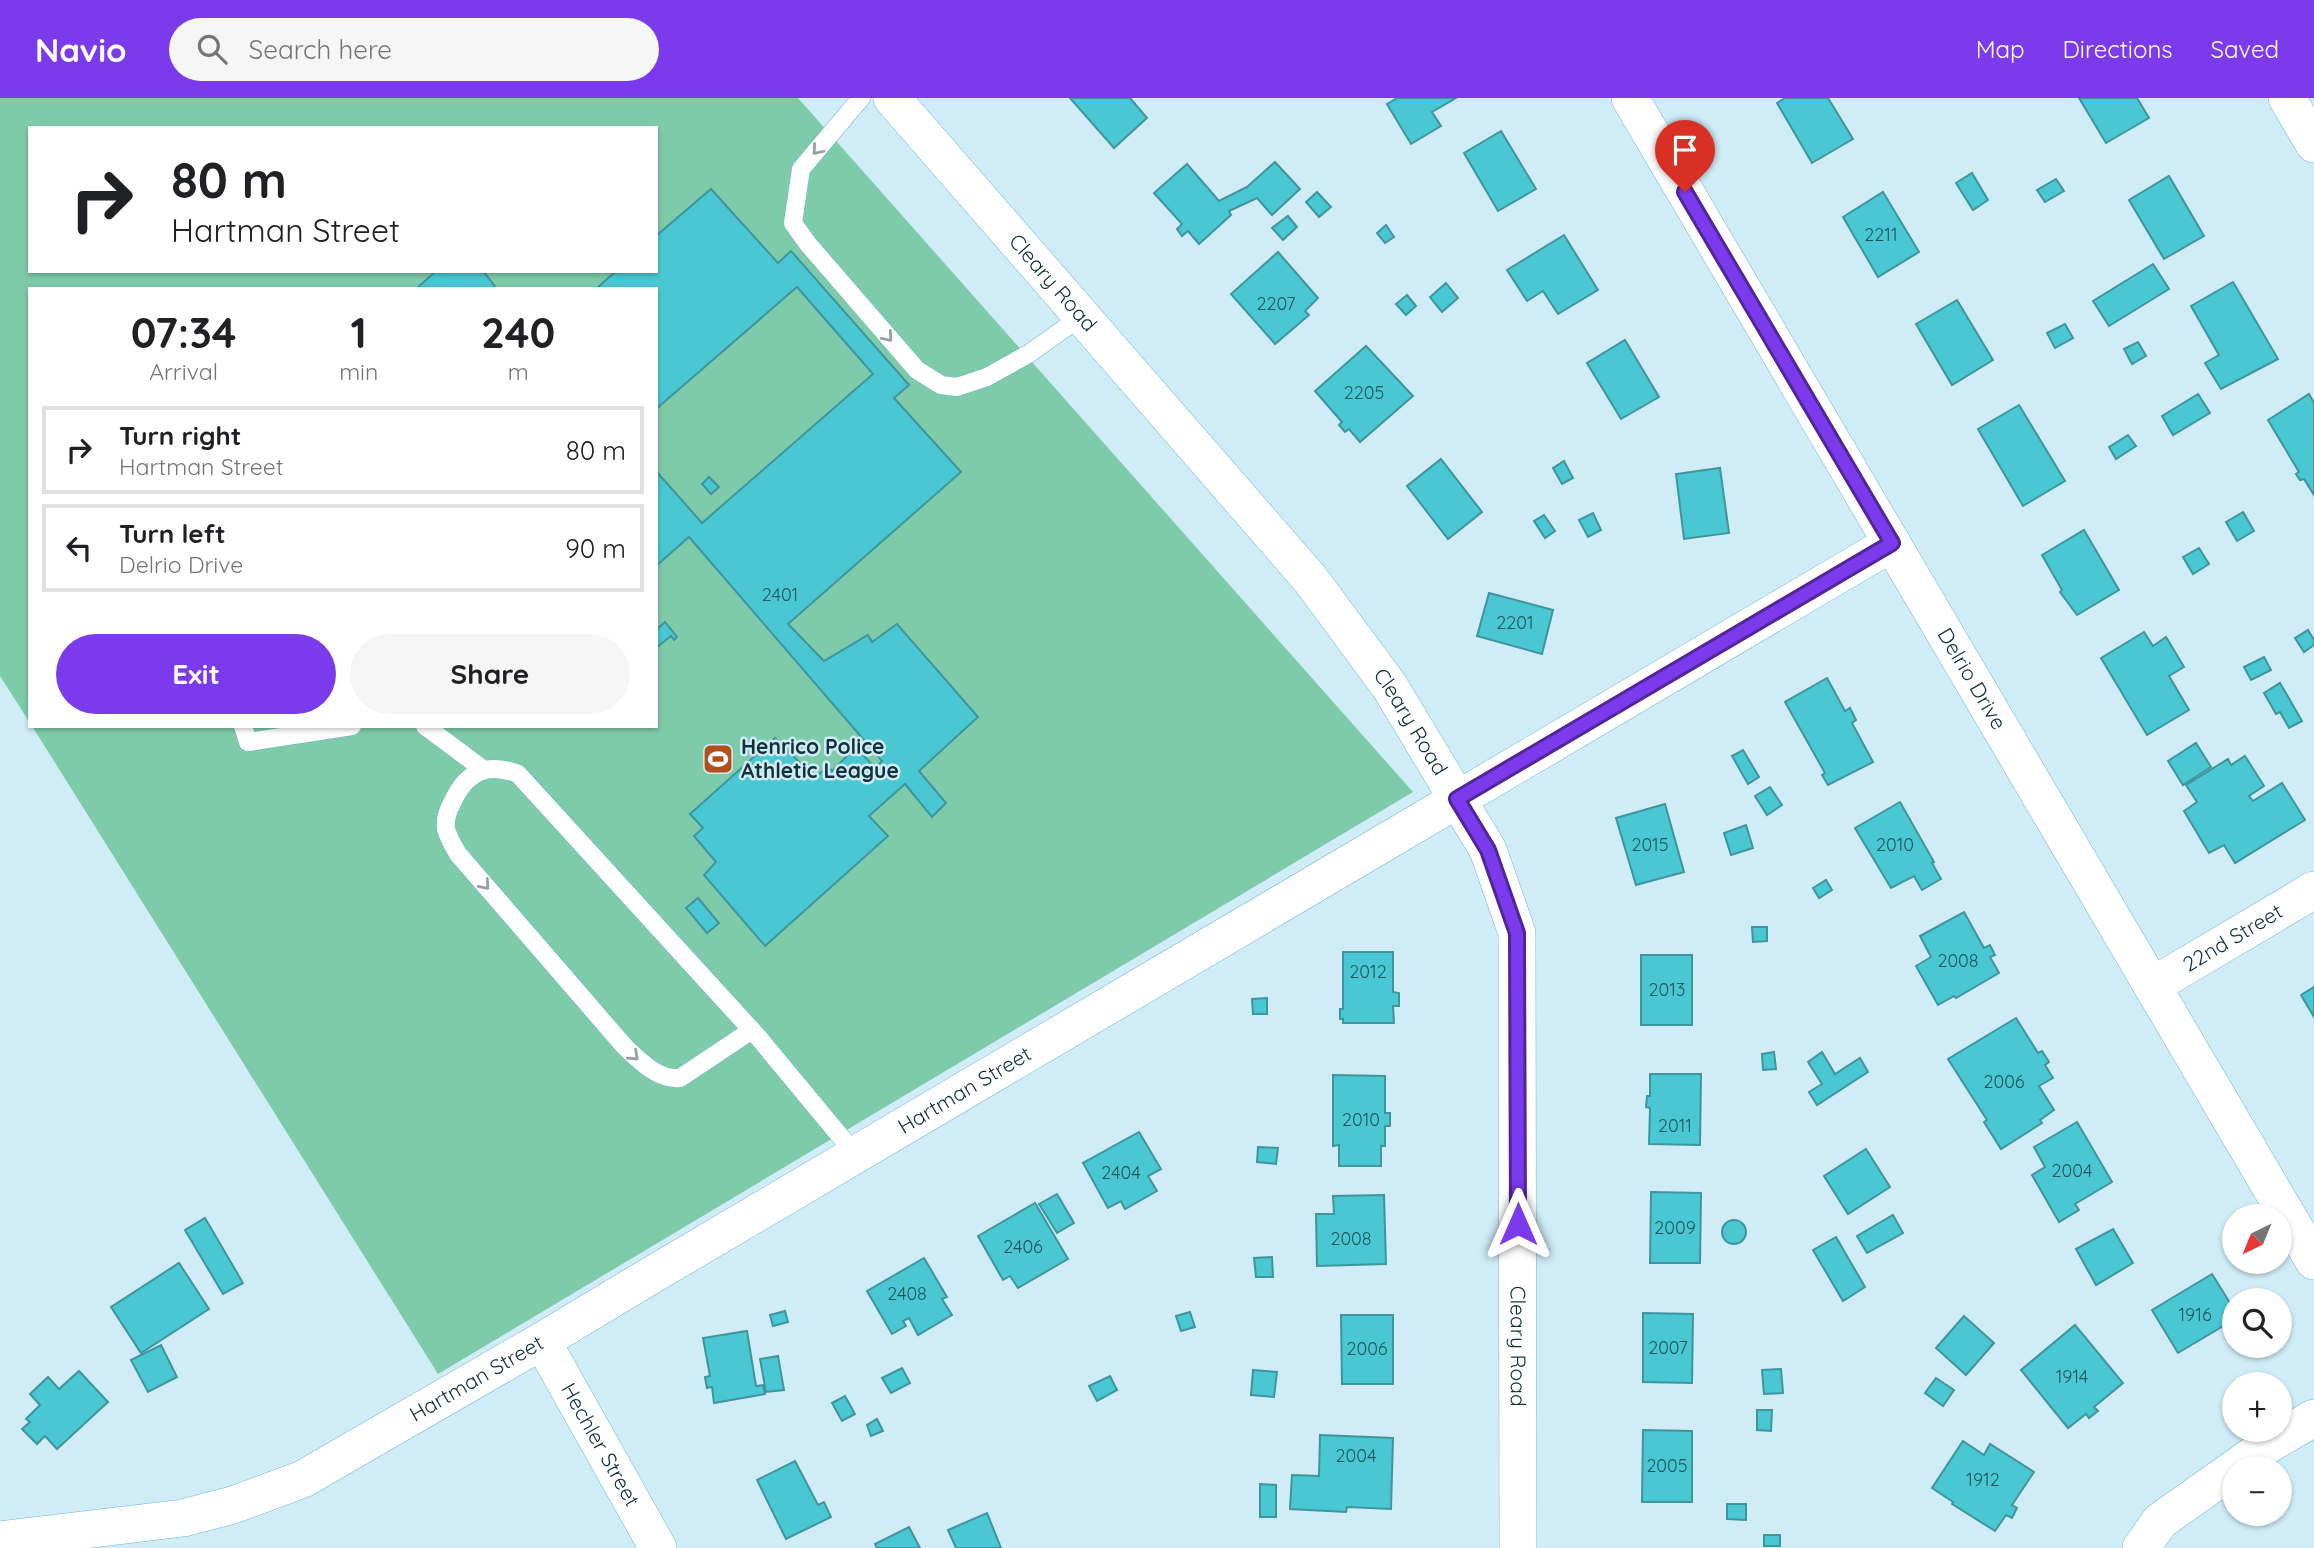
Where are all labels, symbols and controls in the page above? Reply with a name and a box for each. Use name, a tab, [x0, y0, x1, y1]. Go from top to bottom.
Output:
search box	[169, 18, 659, 81]
text: Navio	[35, 29, 127, 70]
icon: search	[193, 30, 231, 68]
text: Search here	[249, 33, 392, 66]
text: Map	[1976, 34, 2025, 64]
text: Directions	[2063, 34, 2173, 64]
text: Saved	[2211, 34, 2279, 64]
pin	[1655, 120, 1715, 192]
icon: arrive	[1666, 131, 1704, 169]
one-way arrow	[813, 142, 825, 155]
text: 80 m	[171, 149, 287, 210]
icon: right	[56, 154, 147, 245]
text: Hartman Street	[171, 210, 400, 250]
house number: 2211	[1864, 223, 1898, 246]
street label: Cleary Road	[1004, 228, 1103, 336]
house number: 2207	[1257, 292, 1295, 315]
text: 07:34	[131, 306, 237, 359]
text: 1	[351, 306, 367, 359]
text: 240	[481, 306, 555, 359]
one-way arrow	[880, 328, 892, 341]
text: Arrival	[149, 357, 218, 386]
text: min	[339, 357, 378, 386]
text: m	[508, 357, 529, 386]
house number: 2205	[1344, 381, 1384, 404]
text: Turn right	[119, 419, 241, 452]
icon: right	[60, 431, 98, 469]
text: 80 m	[566, 434, 626, 467]
text: Hartman Street	[119, 452, 284, 481]
text: Turn left	[119, 517, 226, 550]
icon: left	[60, 529, 98, 567]
text: 90 m	[565, 532, 626, 565]
text: Delrio Drive	[119, 550, 243, 579]
house number: 2401	[762, 583, 798, 606]
house number: 2201	[1496, 611, 1534, 634]
street label: Delrio Drive	[1933, 623, 2013, 734]
button: Exit	[56, 634, 336, 714]
button: Share	[350, 634, 630, 714]
street label: Cleary Road	[1368, 662, 1454, 780]
place label: Henrico Police Athletic League	[741, 733, 899, 783]
sports icon: Henrico Police Athletic League	[701, 742, 735, 776]
house number: 2015	[1631, 833, 1669, 856]
house number: 2010	[1876, 833, 1914, 856]
one-way arrow	[476, 877, 489, 890]
street label: 22nd Street	[2178, 898, 2287, 977]
house number: 2008	[1937, 949, 1979, 972]
house number: 2012	[1349, 960, 1387, 983]
house number: 2013	[1649, 978, 1685, 1001]
street label: Hartman Street	[893, 1040, 1035, 1139]
one-way arrow	[626, 1047, 639, 1060]
house number: 2006	[1983, 1070, 2025, 1093]
house number: 2010	[1342, 1108, 1380, 1131]
house number: 2011	[1658, 1114, 1692, 1137]
house number: 2004	[2052, 1159, 2092, 1182]
house number: 2404	[1101, 1161, 1141, 1184]
position arrow	[1481, 1187, 1555, 1261]
north arrow	[2222, 1204, 2292, 1274]
map controls	[2222, 1204, 2292, 1526]
house number: 2009	[1654, 1216, 1696, 1239]
house number: 2008	[1330, 1227, 1372, 1250]
house number: 2406	[1003, 1235, 1043, 1258]
house number: 2408	[887, 1282, 927, 1305]
street label: Cleary Road	[1506, 1286, 1532, 1407]
button: search	[2222, 1288, 2292, 1358]
house number: 1916	[2178, 1303, 2212, 1326]
street label: Hartman Street	[404, 1329, 548, 1427]
house number: 2007	[1648, 1336, 1688, 1359]
house number: 2006	[1346, 1337, 1388, 1360]
house number: 1914	[2056, 1365, 2088, 1388]
button: +	[2222, 1372, 2292, 1442]
street label: Hechler Street	[556, 1378, 646, 1511]
house number: 2004	[1336, 1444, 1376, 1467]
house number: 2005	[1646, 1454, 1688, 1477]
button: −	[2222, 1456, 2292, 1526]
house number: 1912	[1966, 1468, 2000, 1491]

